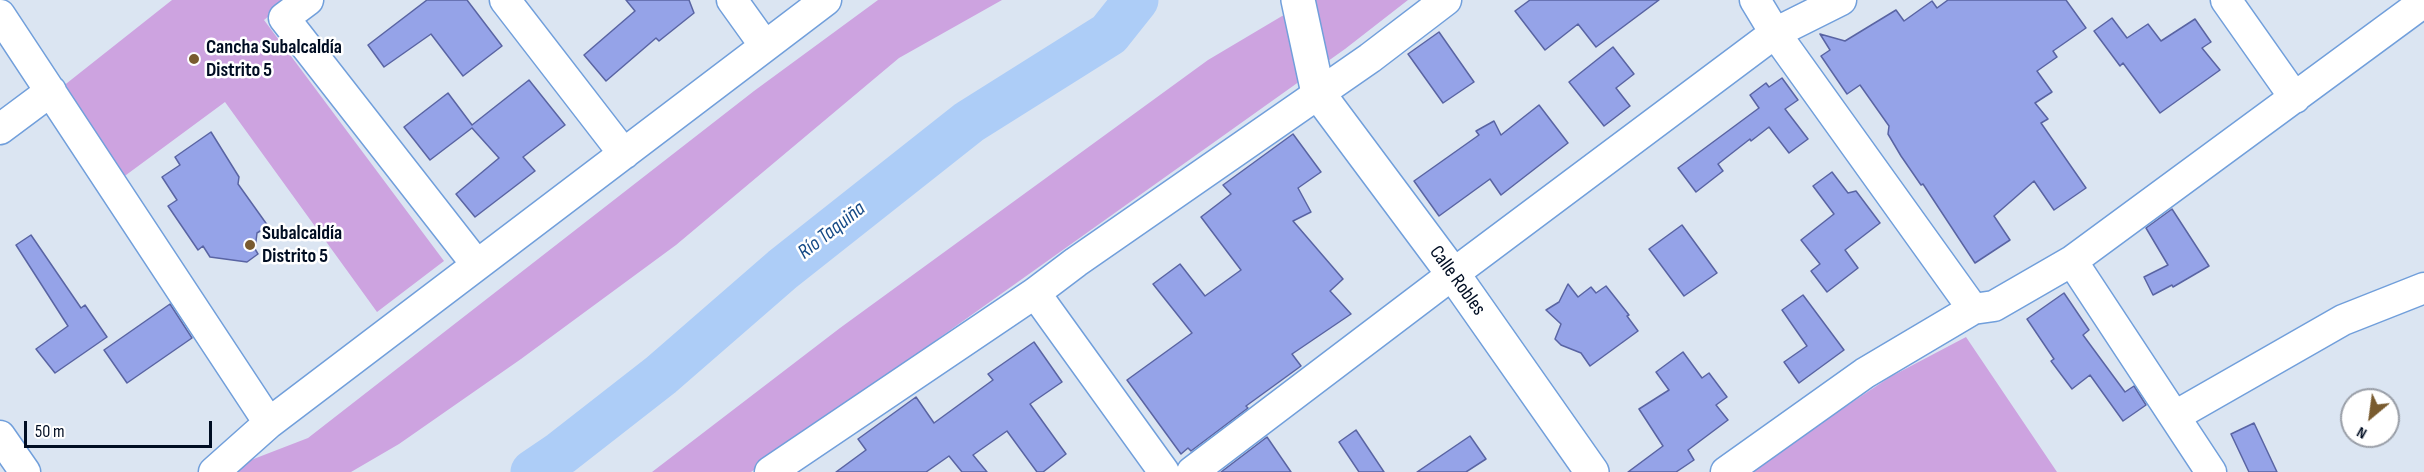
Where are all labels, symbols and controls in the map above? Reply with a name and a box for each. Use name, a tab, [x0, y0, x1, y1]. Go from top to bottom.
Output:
place label: Cancha Subalcaldía Distrito 5	[206, 36, 342, 83]
marker: Cancha Subalcaldía Distrito 5	[187, 52, 201, 66]
water label: Río Taquiña	[793, 197, 871, 265]
place label: Subalcaldía Distrito 5	[262, 222, 342, 269]
marker: Subalcaldía Distrito 5	[243, 238, 257, 252]
street label: Calle Robles	[1424, 241, 1490, 321]
north arrow	[2340, 388, 2400, 448]
scale bar	[27, 409, 214, 447]
text: 50 m	[35, 421, 65, 442]
text: N	[2354, 422, 2370, 443]

